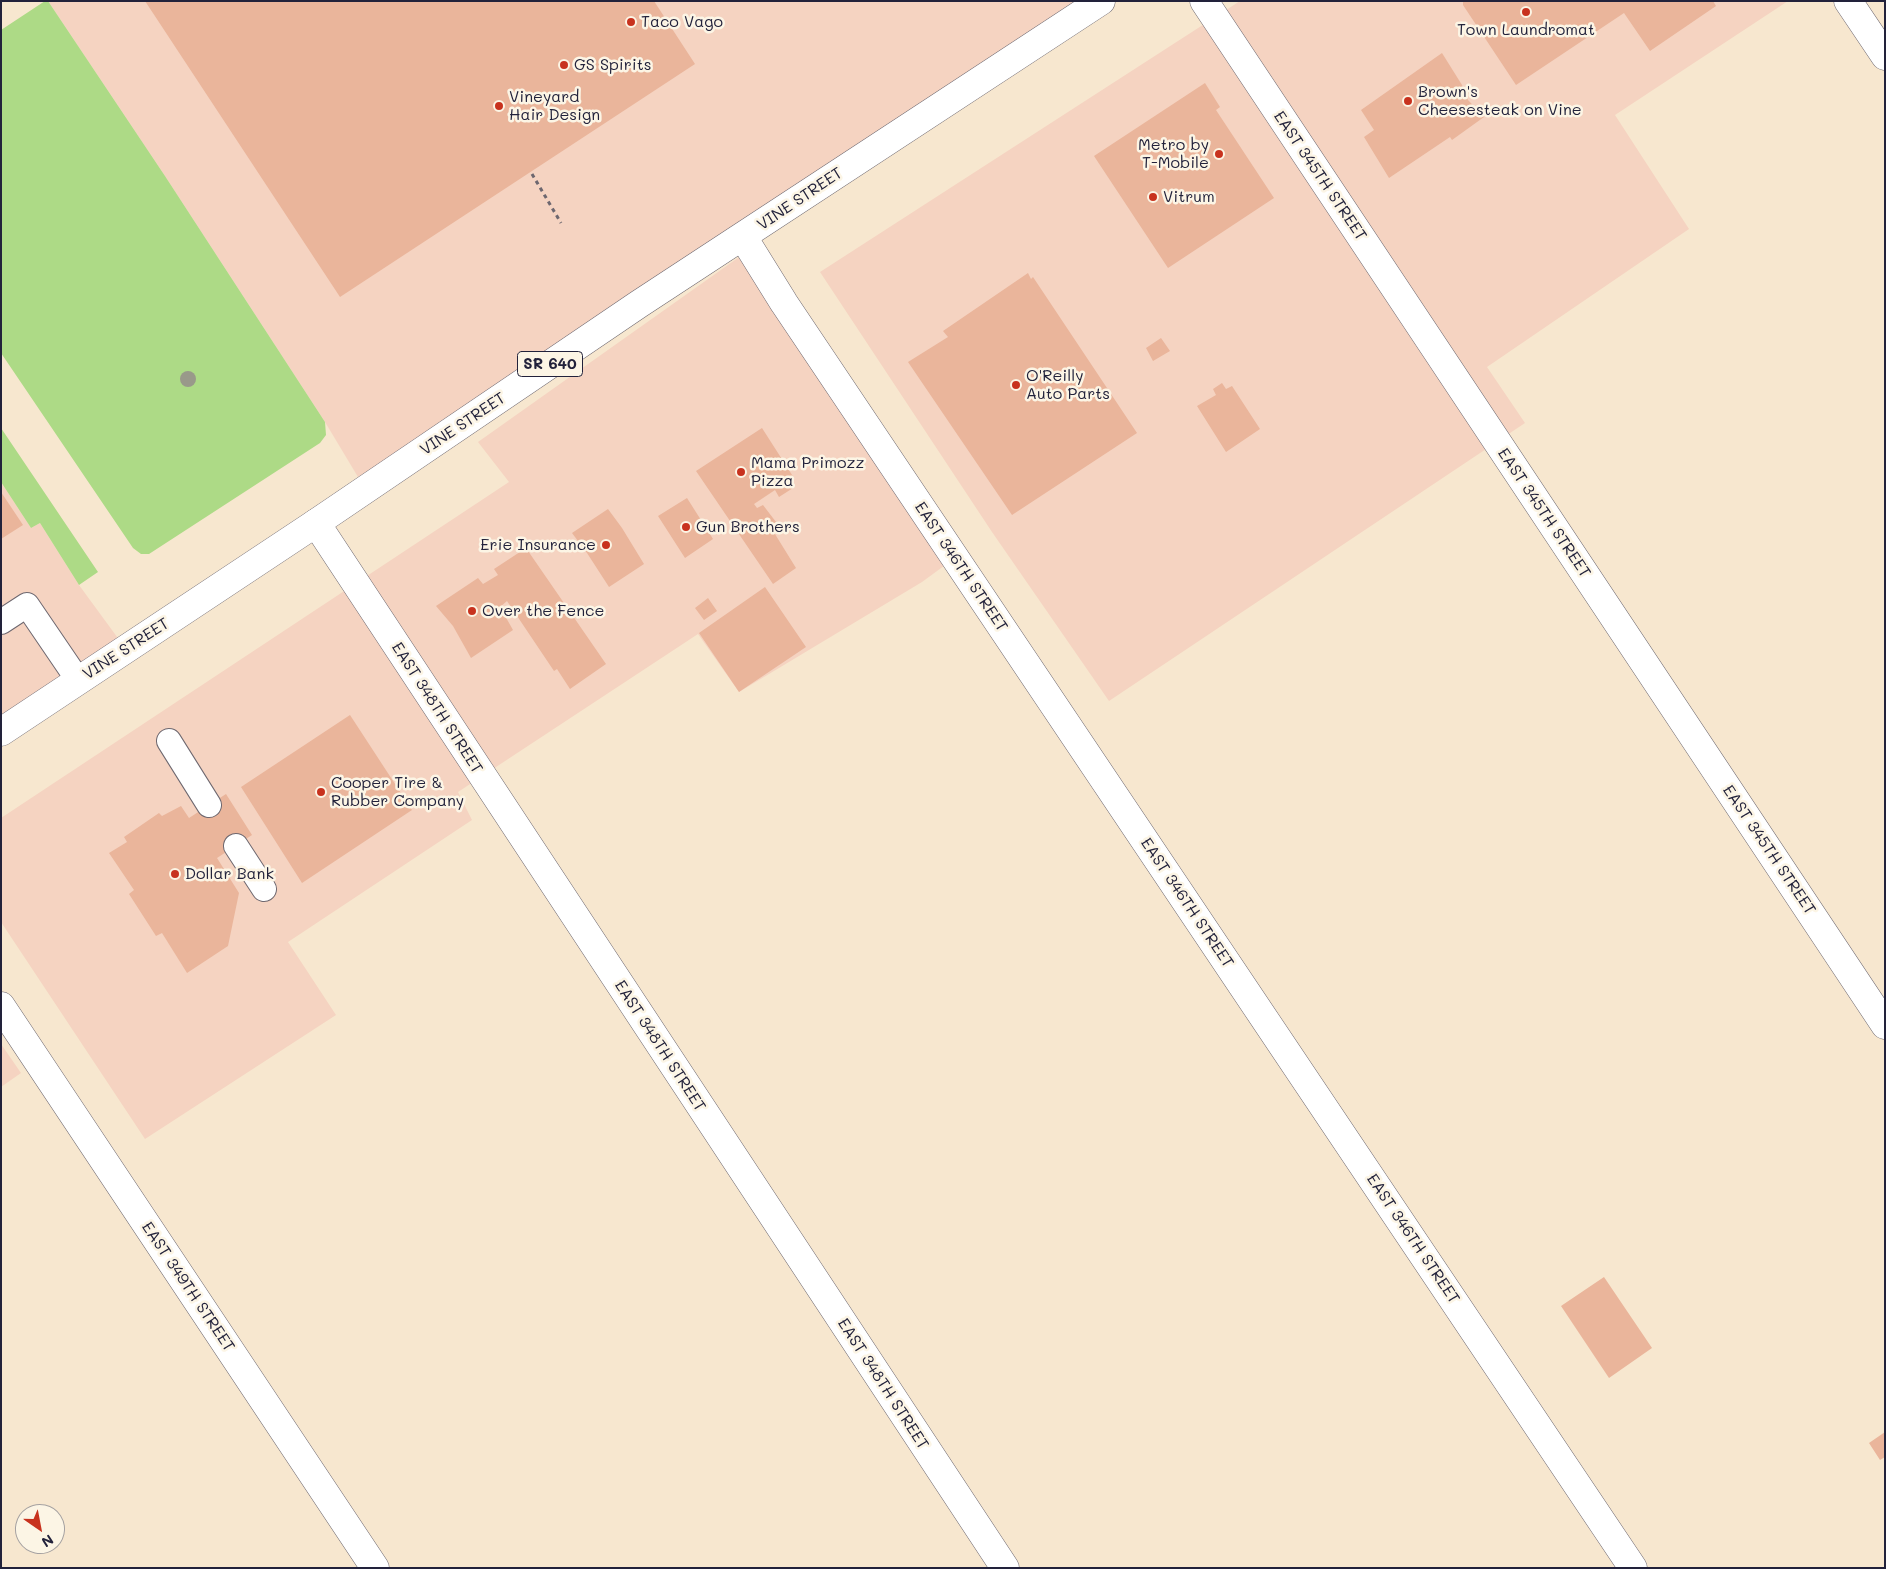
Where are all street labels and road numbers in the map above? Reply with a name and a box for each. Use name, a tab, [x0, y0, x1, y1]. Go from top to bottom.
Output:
street label: EAST 345TH STREET	[1269, 108, 1371, 244]
street label: VINE STREET	[754, 163, 846, 235]
road number: SR 640	[518, 352, 582, 376]
street label: VINE STREET	[417, 388, 509, 460]
street label: EAST 345TH STREET	[1493, 445, 1595, 581]
street label: EAST 346TH STREET	[910, 498, 1012, 636]
street label: VINE STREET	[79, 614, 173, 684]
street label: EAST 348TH STREET	[387, 639, 487, 777]
street label: EAST 345TH STREET	[1718, 782, 1820, 918]
street label: EAST 346TH STREET	[1136, 834, 1238, 972]
street label: EAST 348TH STREET	[610, 977, 710, 1115]
street label: EAST 346TH STREET	[1362, 1170, 1464, 1308]
street label: EAST 349TH STREET	[137, 1218, 239, 1356]
street label: EAST 348TH STREET	[833, 1315, 933, 1453]

